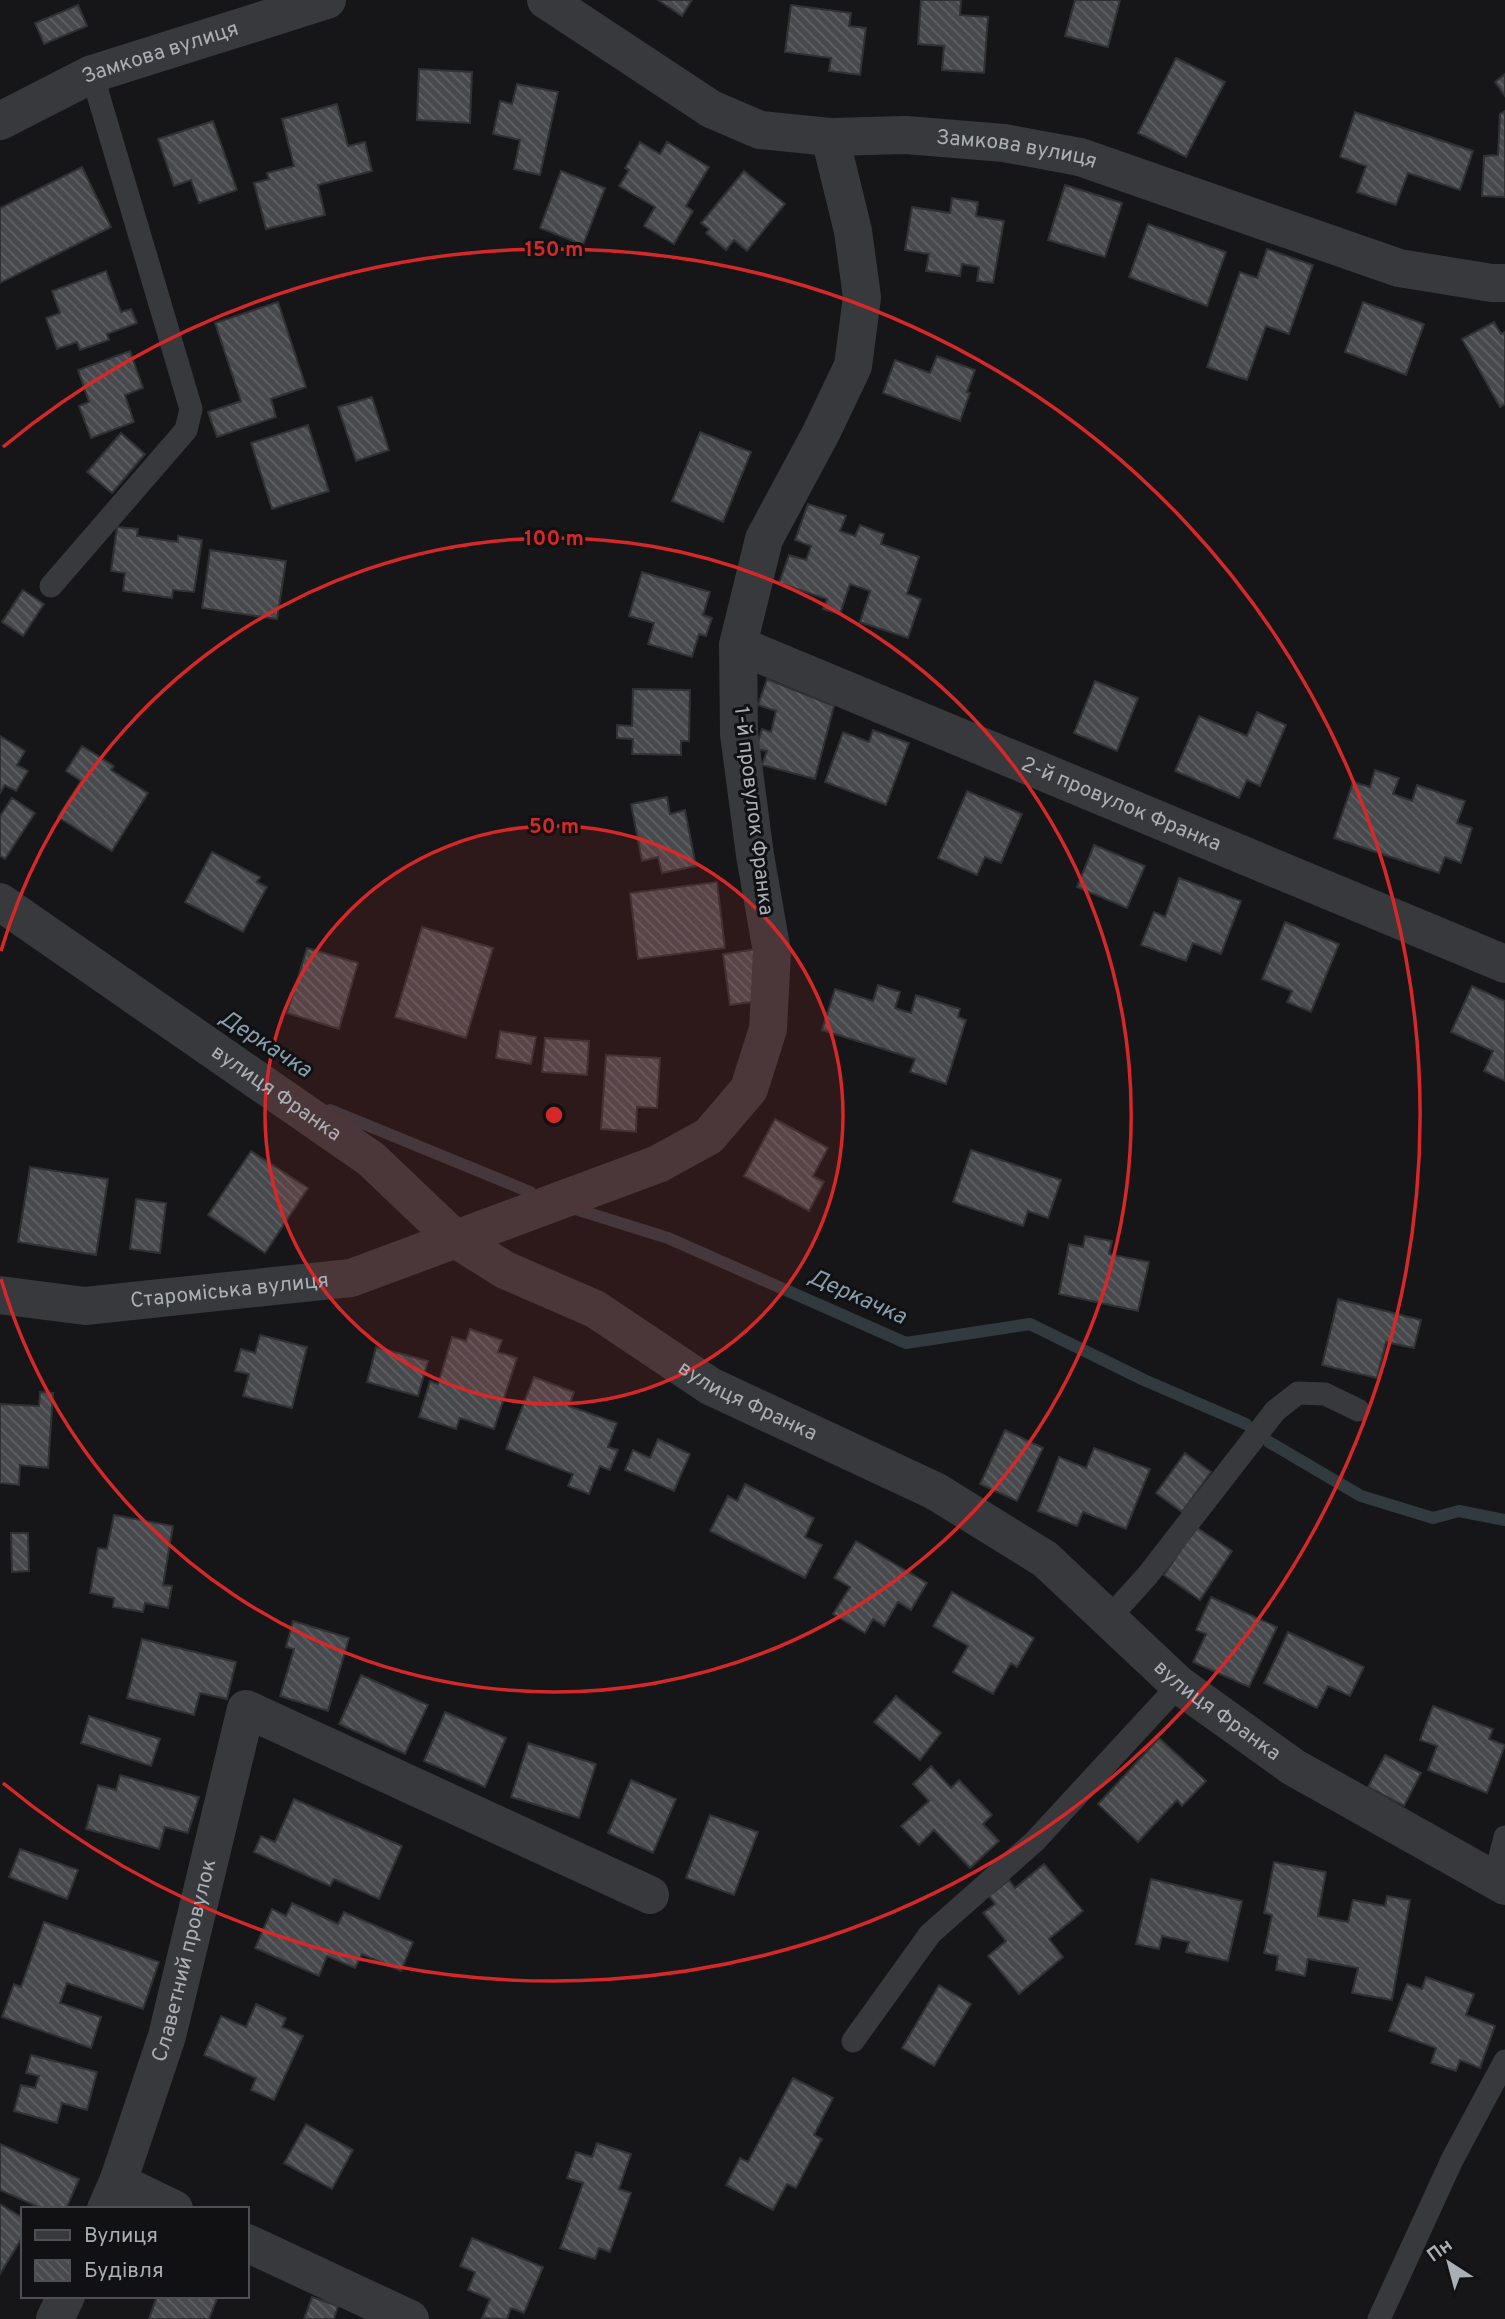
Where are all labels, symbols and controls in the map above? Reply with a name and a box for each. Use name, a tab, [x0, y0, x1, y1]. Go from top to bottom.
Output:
street label: Замкова вулиця	[77, 15, 242, 90]
street label: Замкова вулиця	[935, 124, 1101, 175]
text: 150 m	[525, 237, 583, 264]
text: 100 m	[524, 526, 584, 553]
street label: 1-й провулок Франка	[727, 705, 779, 917]
street label: 2-й провулок Франка	[1017, 751, 1225, 858]
text: 50 m	[529, 814, 579, 841]
water label: Деркачка	[213, 1004, 317, 1086]
street label: вулиця Франка	[206, 1039, 347, 1148]
centre of rings	[542, 1103, 566, 1127]
water label: Деркачка	[803, 1264, 911, 1332]
street label: Староміська вулиця	[129, 1267, 330, 1315]
street label: вулиця Франка	[673, 1355, 821, 1448]
street label: вулиця Франка	[1148, 1654, 1286, 1767]
street label: Славетний провулок	[146, 1856, 223, 2066]
legend	[21, 2207, 248, 2298]
text: Вулиця	[84, 2223, 158, 2250]
north arrow	[1414, 2228, 1484, 2298]
text: Пн	[1423, 2234, 1458, 2268]
text: Будівля	[84, 2258, 164, 2285]

